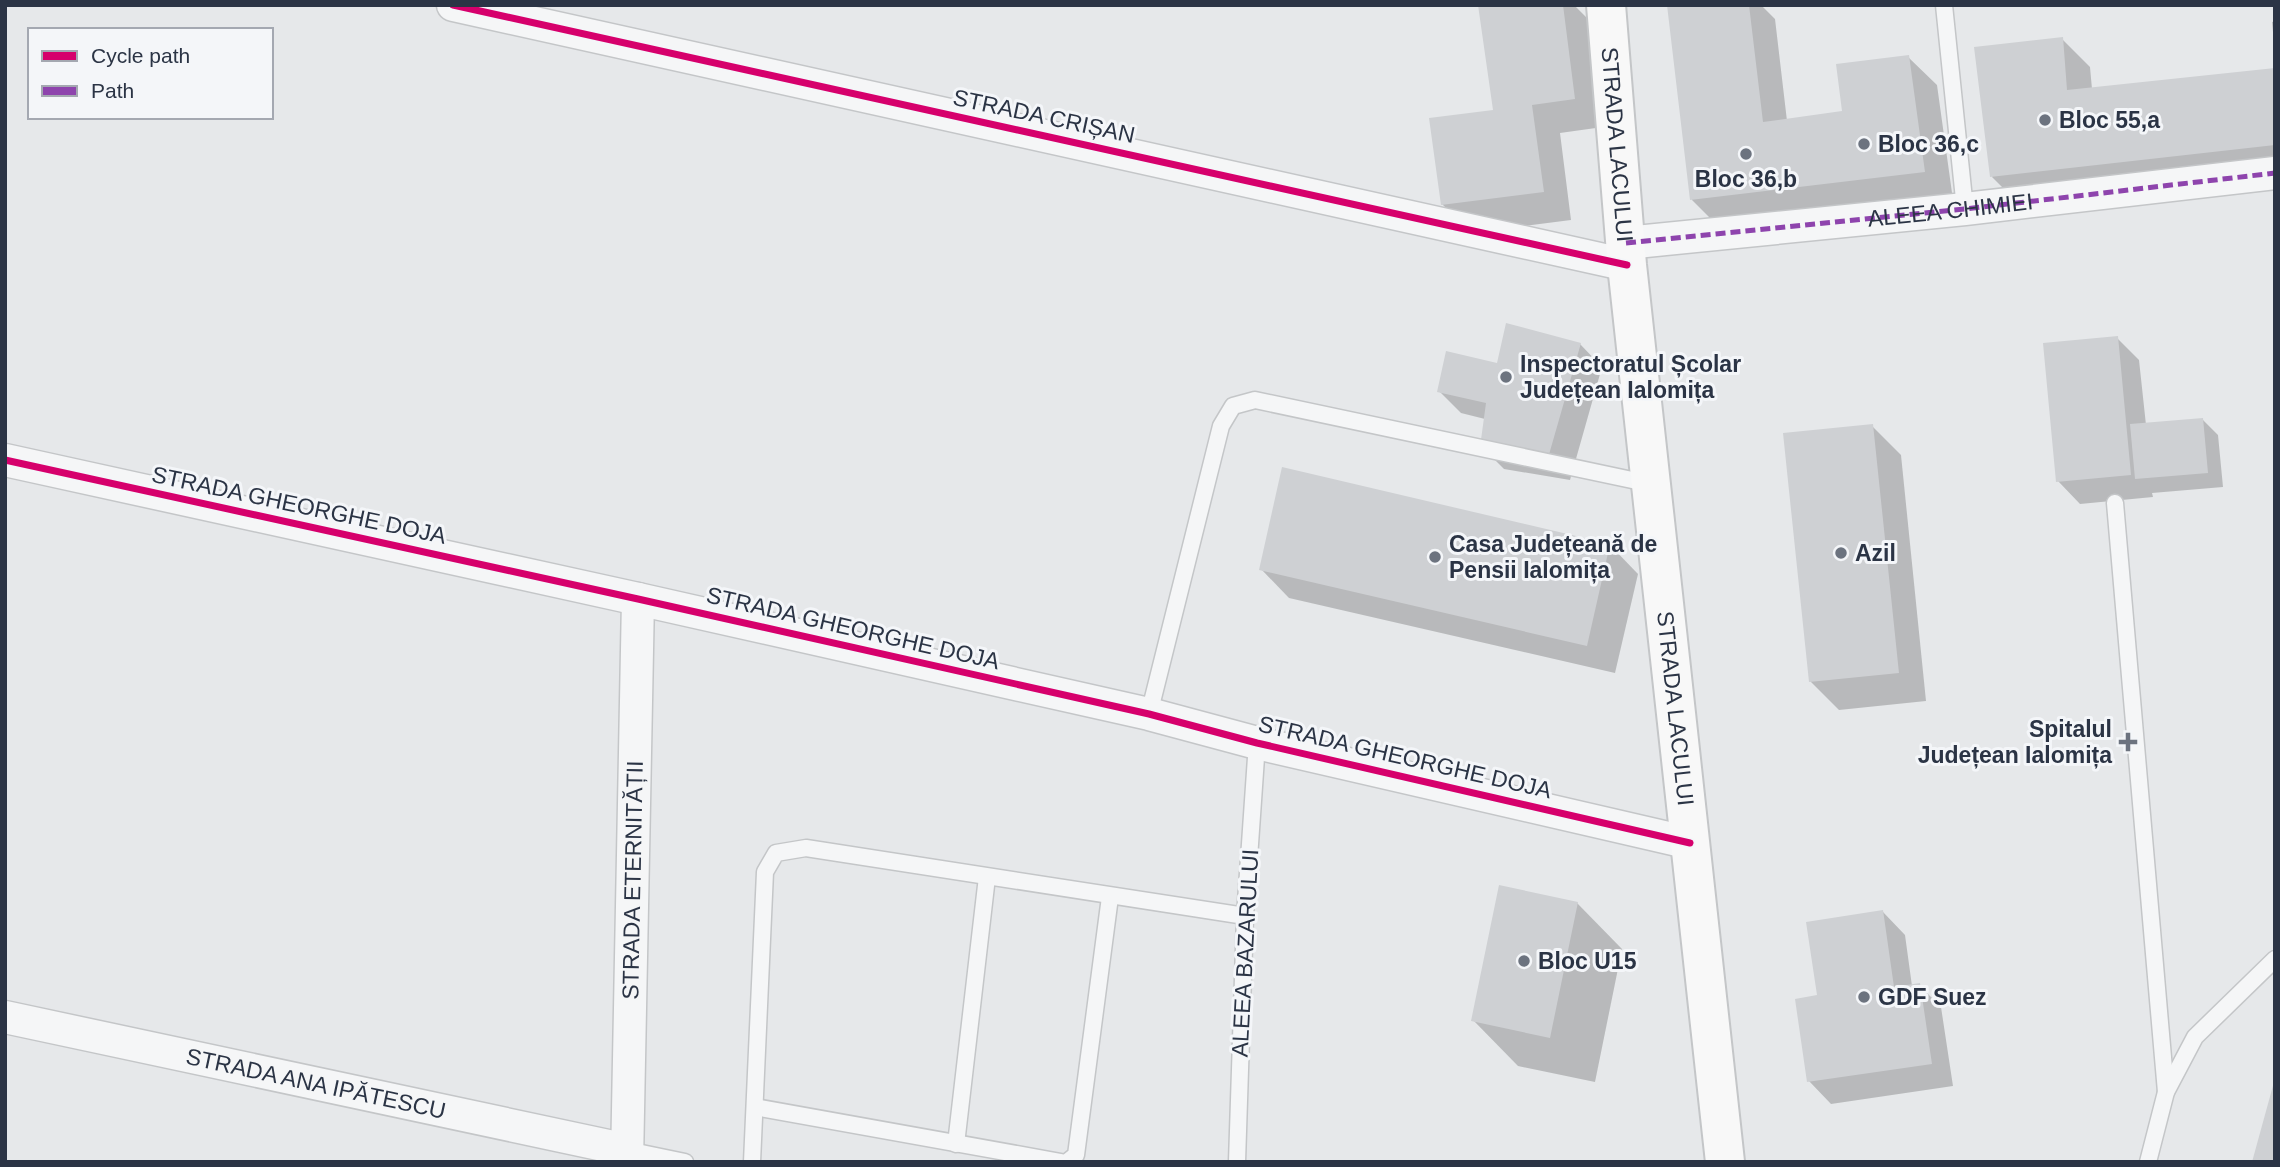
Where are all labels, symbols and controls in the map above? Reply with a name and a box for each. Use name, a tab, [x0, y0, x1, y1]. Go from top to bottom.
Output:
legend	[28, 28, 273, 119]
text: Cycle path	[91, 44, 190, 67]
street label: STRADA LACULUI	[1596, 46, 1638, 243]
text: Path	[91, 79, 134, 102]
street label: STRADA CRIȘAN	[951, 84, 1137, 148]
place label: Bloc 55,a	[2059, 107, 2160, 133]
marker: Bloc 55,a	[2037, 112, 2053, 128]
place label: Bloc 36,c	[1878, 131, 1979, 157]
marker: Bloc 36,c	[1856, 136, 1872, 152]
marker: Bloc 36,b	[1738, 146, 1754, 162]
place label: Bloc 36,b	[1695, 166, 1797, 192]
street label: ALEEA CHIMIEI	[1866, 188, 2034, 232]
place label: Inspectoratul Școlar Județean Ialomița	[1520, 351, 1741, 404]
marker: Inspectoratul Școlar Județean Ialomița	[1498, 369, 1514, 385]
street label: STRADA GHEORGHE DOJA	[149, 461, 449, 549]
place label: Casa Județeană de Pensii Ialomița	[1449, 531, 1657, 584]
place label: Azil	[1855, 540, 1896, 566]
marker: Azil	[1833, 545, 1849, 561]
marker: Casa Județeană de Pensii Ialomița	[1427, 549, 1443, 565]
street label: STRADA GHEORGHE DOJA	[704, 582, 1003, 675]
street label: STRADA LACULUI	[1652, 610, 1699, 807]
street label: STRADA GHEORGHE DOJA	[1256, 711, 1555, 804]
place label: Spitalul Județean Ialomița	[1918, 716, 2112, 769]
marker: Spitalul Județean Ialomița	[2118, 732, 2138, 752]
street label: STRADA ETERNITĂȚII	[617, 760, 648, 1000]
street label: ALEEA BAZARULUI	[1227, 848, 1263, 1058]
place label: Bloc U15	[1538, 948, 1637, 974]
marker: Bloc U15	[1516, 953, 1532, 969]
place label: GDF Suez	[1878, 984, 1987, 1010]
marker: GDF Suez	[1856, 989, 1872, 1005]
street label: STRADA ANA IPĂTESCU	[184, 1043, 448, 1124]

